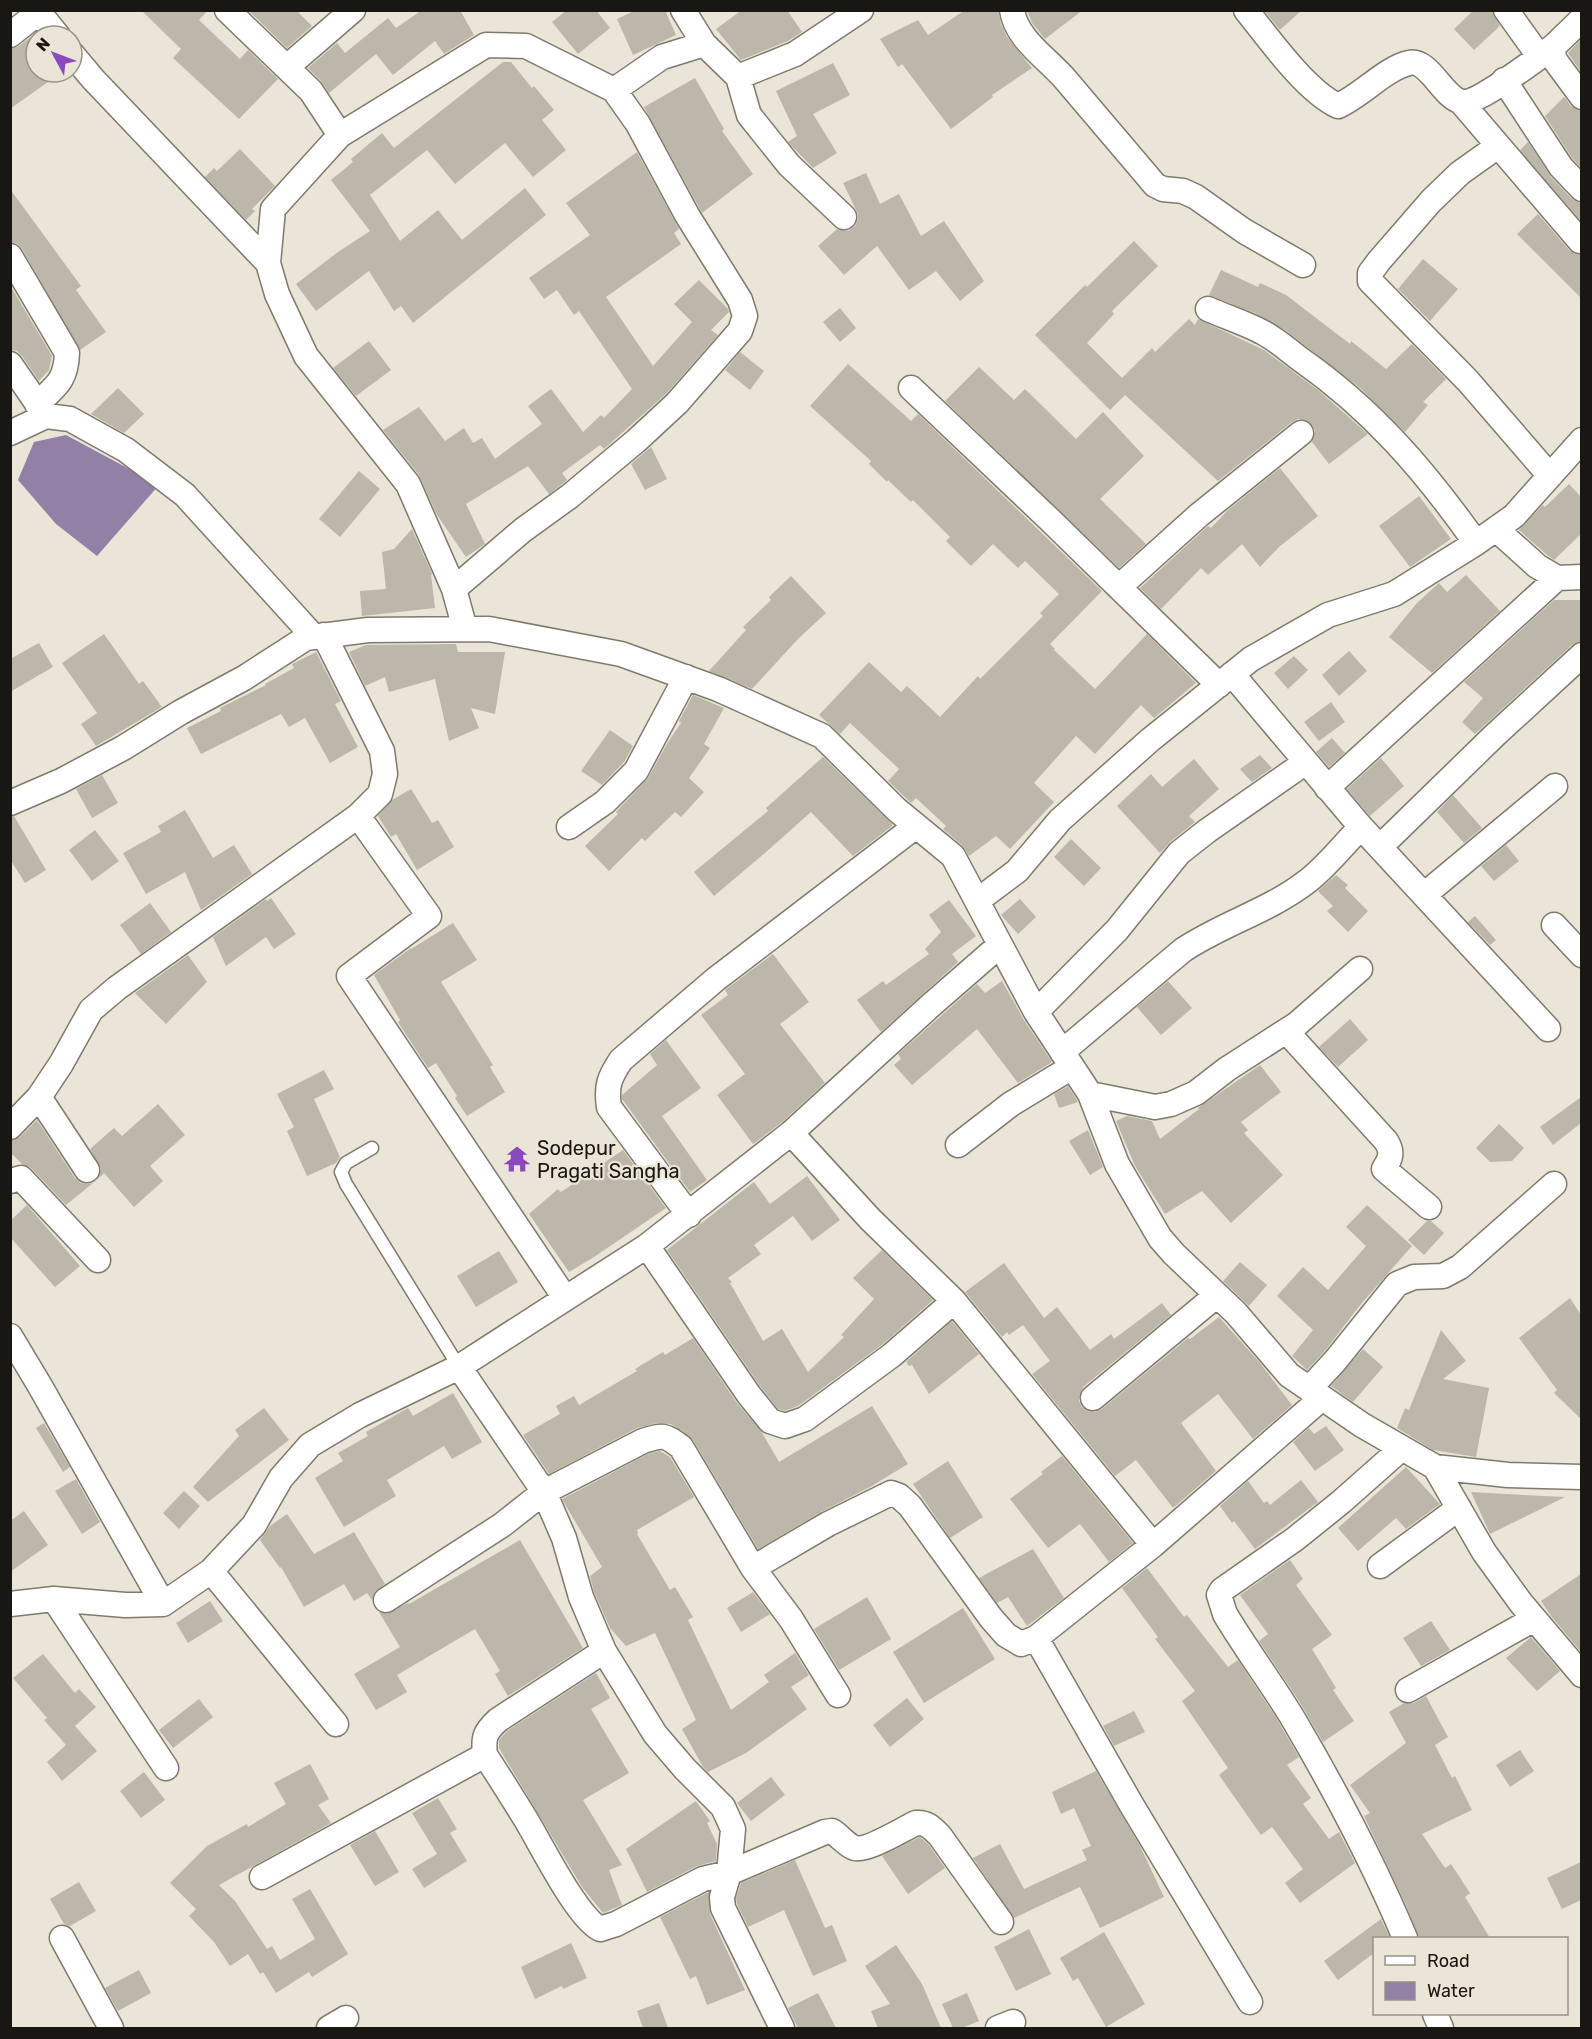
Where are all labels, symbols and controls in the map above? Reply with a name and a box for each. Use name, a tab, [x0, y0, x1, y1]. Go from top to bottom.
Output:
north arrow	[24, 24, 84, 84]
text: N	[32, 34, 54, 55]
place label: Sodepur Pragati Sangha	[537, 1136, 680, 1183]
temple icon: Sodepur Pragati Sangha	[502, 1144, 532, 1174]
legend	[1373, 1937, 1568, 2015]
text: Road	[1427, 1950, 1470, 1972]
text: Water	[1427, 1980, 1475, 2002]

